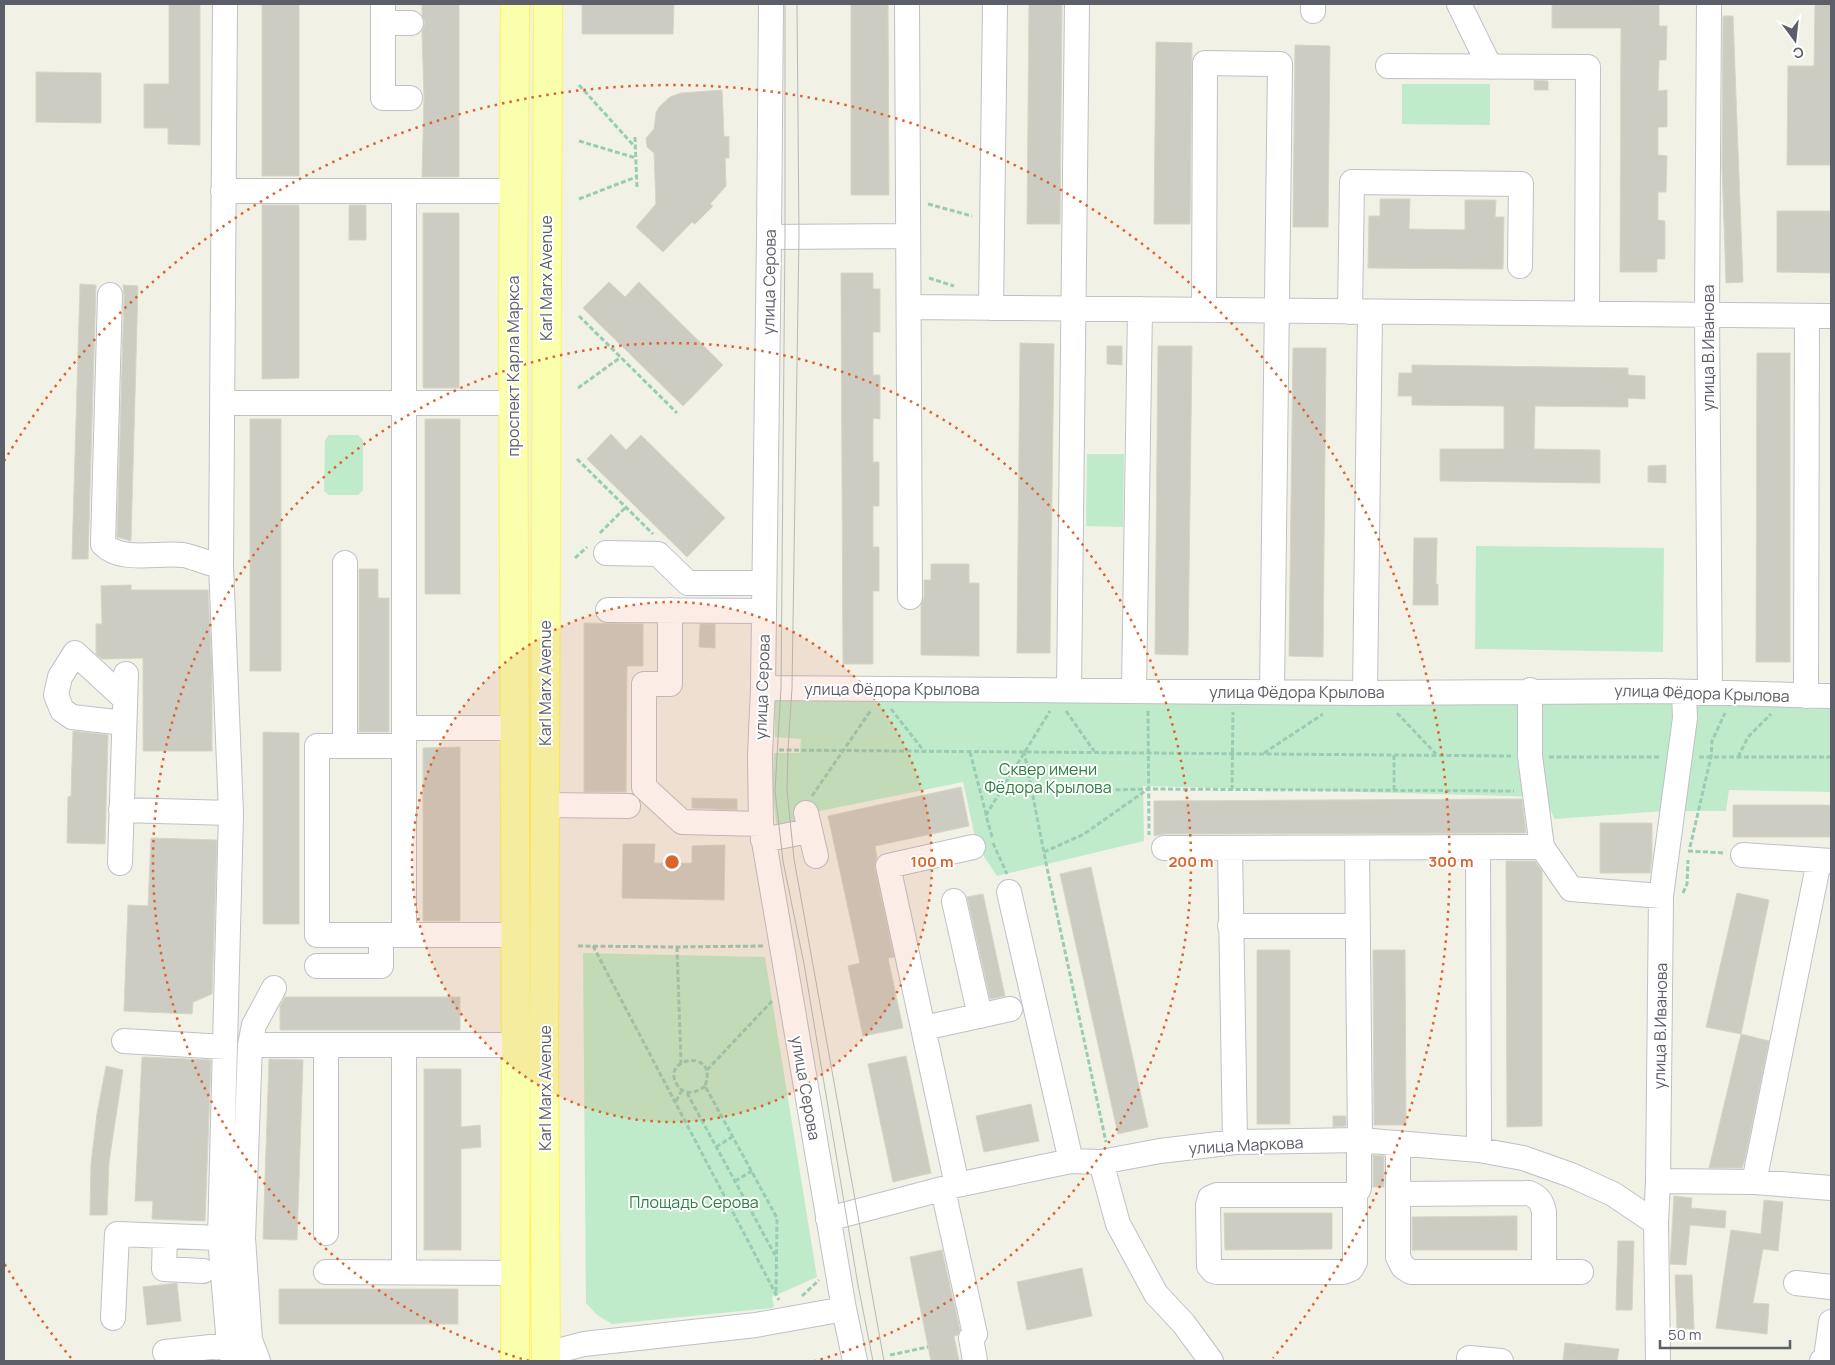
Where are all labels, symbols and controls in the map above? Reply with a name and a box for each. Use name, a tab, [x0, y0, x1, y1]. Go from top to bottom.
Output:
north arrow	[1770, 15, 1820, 65]
text: С	[1791, 43, 1806, 64]
street label: Karl Marx Avenue	[535, 215, 557, 341]
street label: улица Серова	[757, 229, 781, 335]
street label: проспект Карла Маркса	[502, 275, 524, 457]
street label: улица В.Иванова	[1697, 285, 1719, 411]
street label: Karl Marx Avenue	[534, 620, 556, 746]
street label: улица Серова	[749, 634, 775, 740]
street label: улица Фёдора Крылова	[804, 678, 980, 700]
street label: улица Фёдора Крылова	[1614, 679, 1790, 707]
street label: улица Фёдора Крылова	[1209, 681, 1385, 703]
park label: Сквер имени Фёдора Крылова	[984, 758, 1112, 798]
text: 100 m	[911, 851, 953, 872]
text: 200 m	[1168, 851, 1214, 872]
text: 300 m	[1429, 851, 1473, 872]
centre of rings	[663, 853, 681, 871]
street label: улица В.Иванова	[1648, 963, 1672, 1089]
street label: Karl Marx Avenue	[534, 1025, 556, 1151]
street label: улица Серова	[786, 1034, 826, 1142]
street label: улица Маркова	[1188, 1131, 1304, 1159]
park label: Площадь Серова	[629, 1191, 759, 1213]
scale bar	[1660, 1318, 1790, 1350]
text: 50 m	[1668, 1324, 1702, 1345]

